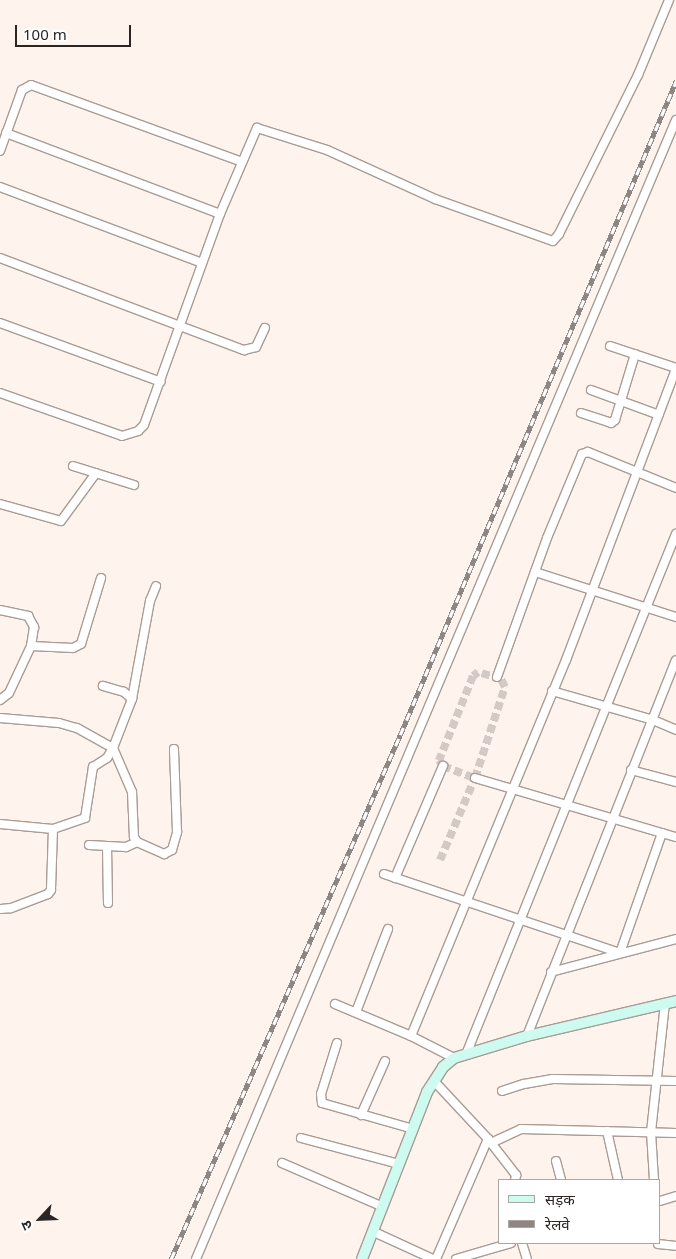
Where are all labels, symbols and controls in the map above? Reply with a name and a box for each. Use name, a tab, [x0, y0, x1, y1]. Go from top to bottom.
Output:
scale bar	[18, 15, 134, 47]
text: 100 m	[23, 24, 67, 44]
legend	[498, 1179, 661, 1244]
text: सड़क	[545, 1189, 575, 1209]
north arrow	[15, 1194, 65, 1244]
text: रेलवे	[545, 1214, 570, 1234]
text: उ	[16, 1218, 36, 1233]

